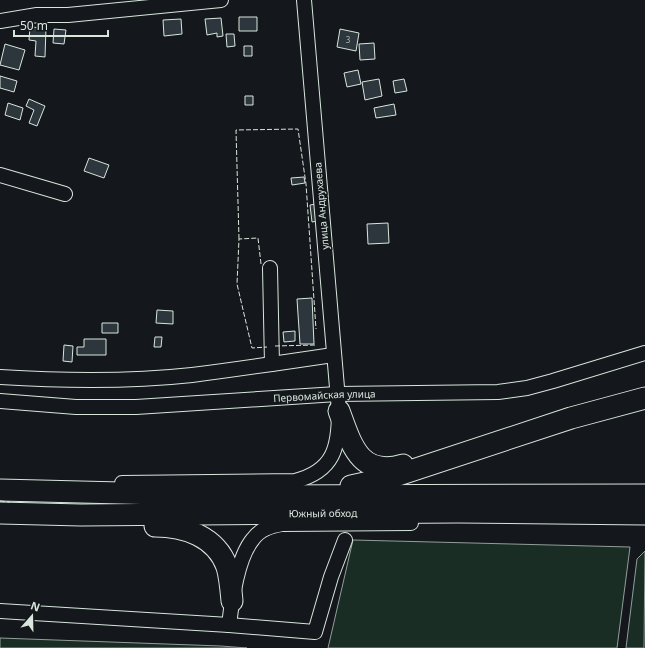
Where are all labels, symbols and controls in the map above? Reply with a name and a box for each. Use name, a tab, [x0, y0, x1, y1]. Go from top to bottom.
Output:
scale bar	[14, 12, 108, 38]
text: 50 m	[20, 17, 48, 34]
house number: 3	[346, 34, 351, 45]
street label: улица Андрухаева	[310, 162, 332, 250]
street label: Первомайская улица	[273, 387, 376, 405]
street label: Южный обход	[289, 506, 357, 520]
north arrow	[12, 596, 52, 636]
text: N	[29, 598, 42, 615]

